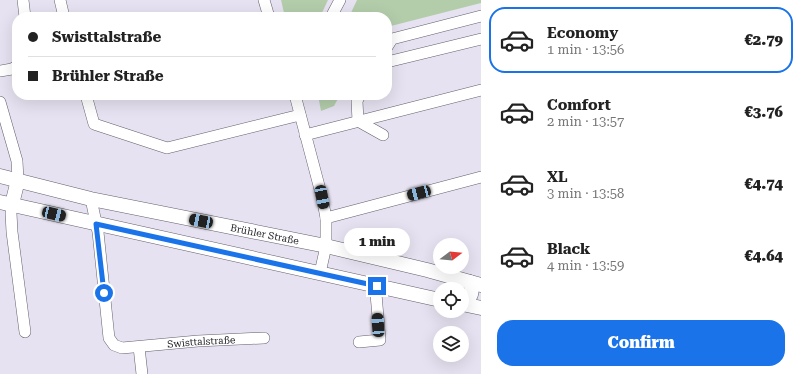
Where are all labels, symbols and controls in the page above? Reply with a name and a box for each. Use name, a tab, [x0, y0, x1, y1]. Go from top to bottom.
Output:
icon: car	[499, 22, 535, 58]
text: Economy	[547, 24, 618, 42]
text: Swisttalstraße	[52, 28, 161, 46]
text: €2.79	[744, 31, 783, 49]
text: 1 min · 13:56	[547, 42, 624, 57]
text: Brühler Straße	[52, 67, 164, 85]
icon: car	[499, 94, 535, 130]
text: Comfort	[547, 96, 611, 114]
text: €3.76	[744, 103, 783, 121]
text: 2 min · 13:57	[547, 114, 624, 129]
icon: car	[499, 166, 535, 202]
text: XL	[547, 168, 568, 186]
text: €4.74	[744, 175, 783, 193]
car	[314, 184, 330, 210]
car	[406, 184, 432, 202]
text: 3 min · 13:58	[547, 186, 624, 201]
car	[41, 205, 67, 223]
car	[188, 213, 214, 229]
street label: Brühler Straße	[229, 222, 300, 247]
callout: 1 min	[344, 228, 410, 256]
text: 1 min	[359, 234, 395, 249]
north arrow	[433, 238, 469, 274]
map controls	[433, 238, 469, 362]
icon: car	[499, 238, 535, 274]
text: Black	[547, 240, 590, 258]
text: €4.64	[744, 247, 783, 265]
text: 4 min · 13:59	[547, 258, 624, 273]
route end	[368, 277, 386, 295]
button: locate	[433, 282, 469, 318]
route start	[95, 284, 113, 302]
car	[371, 313, 385, 337]
button: Confirm	[497, 320, 785, 366]
button: layers	[433, 326, 469, 362]
street label: Swisttalstraße	[167, 334, 236, 350]

